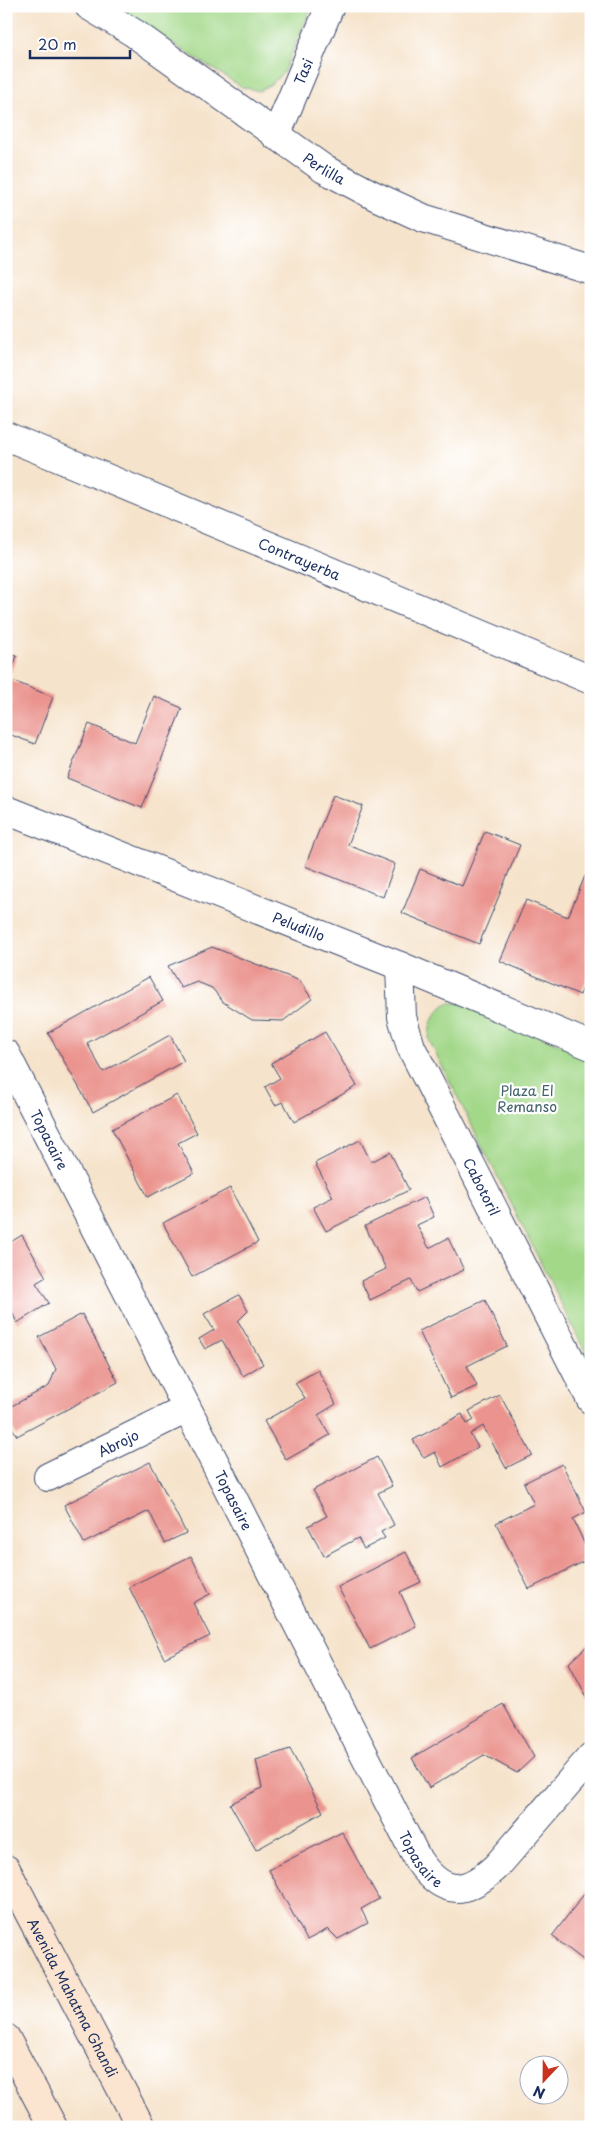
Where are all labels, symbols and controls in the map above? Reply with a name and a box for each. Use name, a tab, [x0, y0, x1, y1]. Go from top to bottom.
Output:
scale bar	[30, 28, 130, 60]
text: 20 m	[38, 32, 77, 55]
street label: Tasi	[288, 55, 318, 88]
street label: Perlilla	[299, 147, 349, 189]
street label: Contrayerba	[255, 532, 344, 585]
street label: Peludillo	[270, 906, 328, 946]
park label: Plaza El Remanso	[497, 1080, 557, 1117]
street label: Topasaire	[26, 1106, 74, 1173]
street label: Cabotoril	[459, 1154, 506, 1219]
street label: Abrojo	[94, 1424, 142, 1462]
street label: Topasaire	[210, 1466, 258, 1534]
street label: Topasaire	[394, 1827, 447, 1892]
street label: Avenida Mahatma Ghandi	[23, 1914, 124, 2081]
north arrow	[520, 2056, 570, 2106]
text: N	[530, 2081, 548, 2104]

